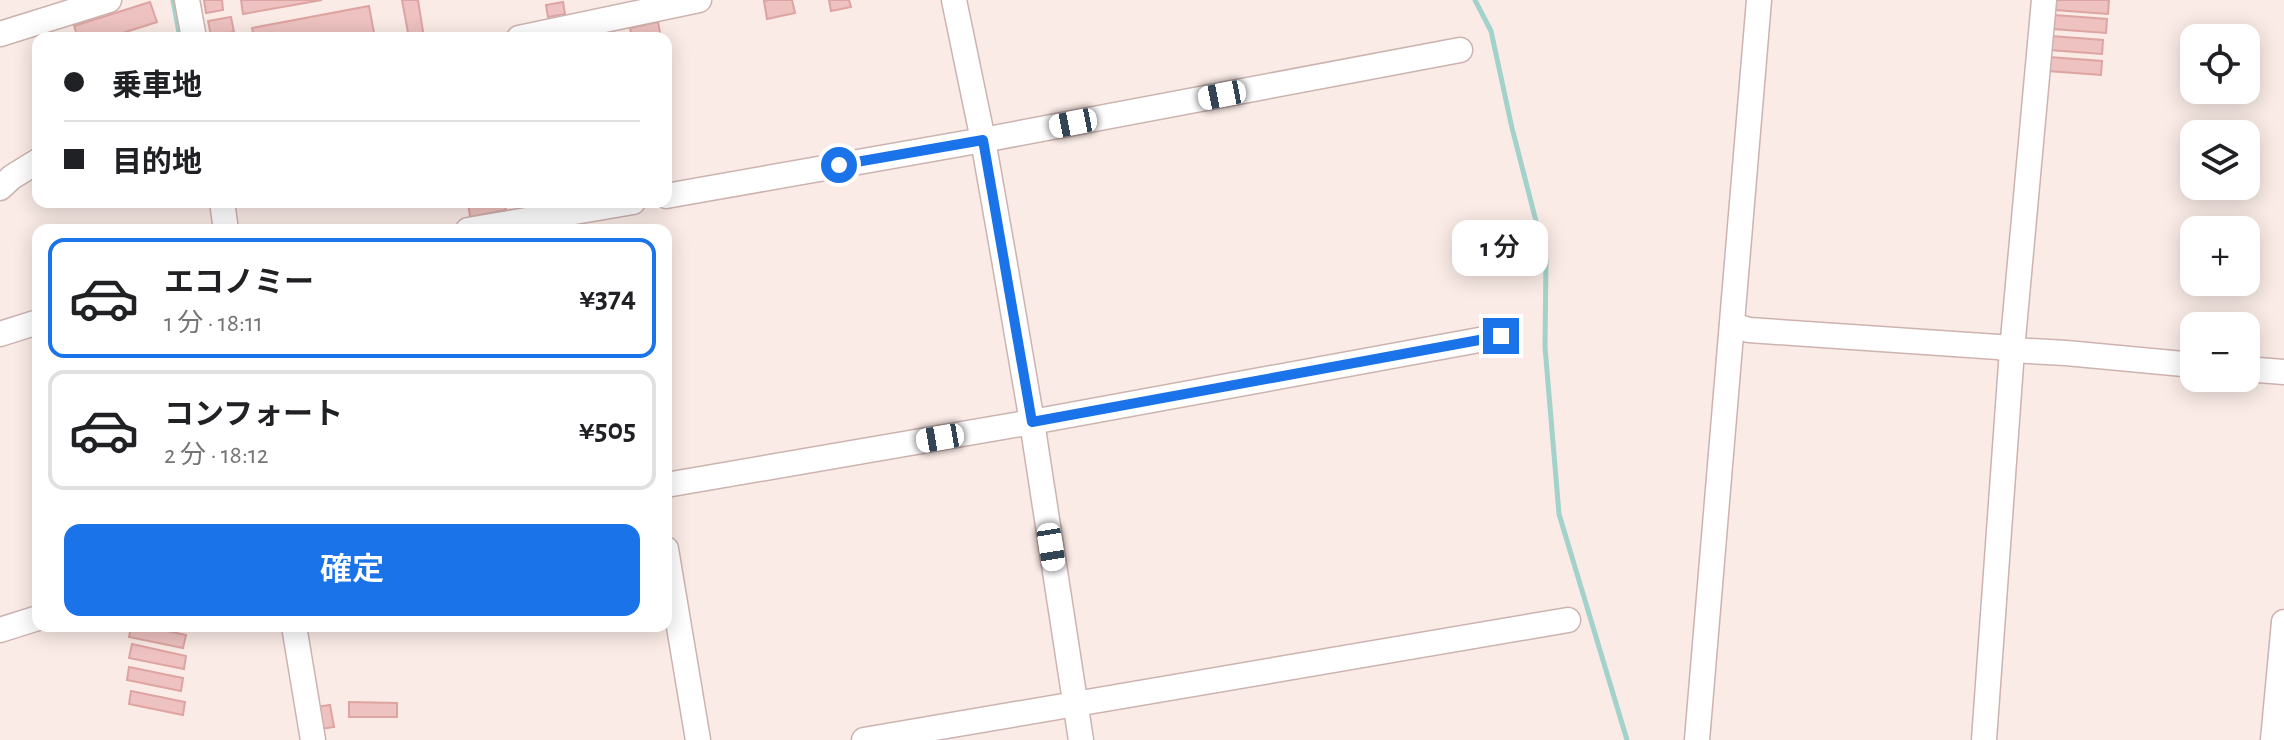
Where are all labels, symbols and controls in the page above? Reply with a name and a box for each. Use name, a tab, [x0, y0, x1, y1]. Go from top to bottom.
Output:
map controls	[2180, 24, 2260, 392]
button: locate	[2180, 24, 2260, 104]
text: 乗車地	[112, 71, 202, 101]
car	[1196, 79, 1248, 111]
car	[1047, 107, 1099, 139]
button: layers	[2180, 120, 2260, 200]
route start	[821, 147, 857, 183]
text: 目的地	[112, 148, 202, 178]
button: +	[2180, 216, 2260, 296]
callout: 1 分	[1453, 220, 1549, 276]
text: 1 分	[1480, 235, 1520, 261]
icon: car	[68, 262, 140, 334]
text: エコノミー	[164, 268, 314, 298]
text: ¥374	[579, 283, 636, 313]
text: 1 分 · 18:11	[164, 310, 263, 336]
button: −	[2180, 312, 2260, 392]
route end	[1483, 318, 1519, 354]
icon: car	[68, 394, 140, 466]
text: コンフォート	[164, 400, 343, 430]
text: ¥505	[579, 415, 636, 445]
car	[914, 422, 966, 454]
text: 2 分 · 18:12	[164, 442, 269, 468]
car	[1035, 521, 1067, 573]
button: 確定	[64, 524, 640, 616]

